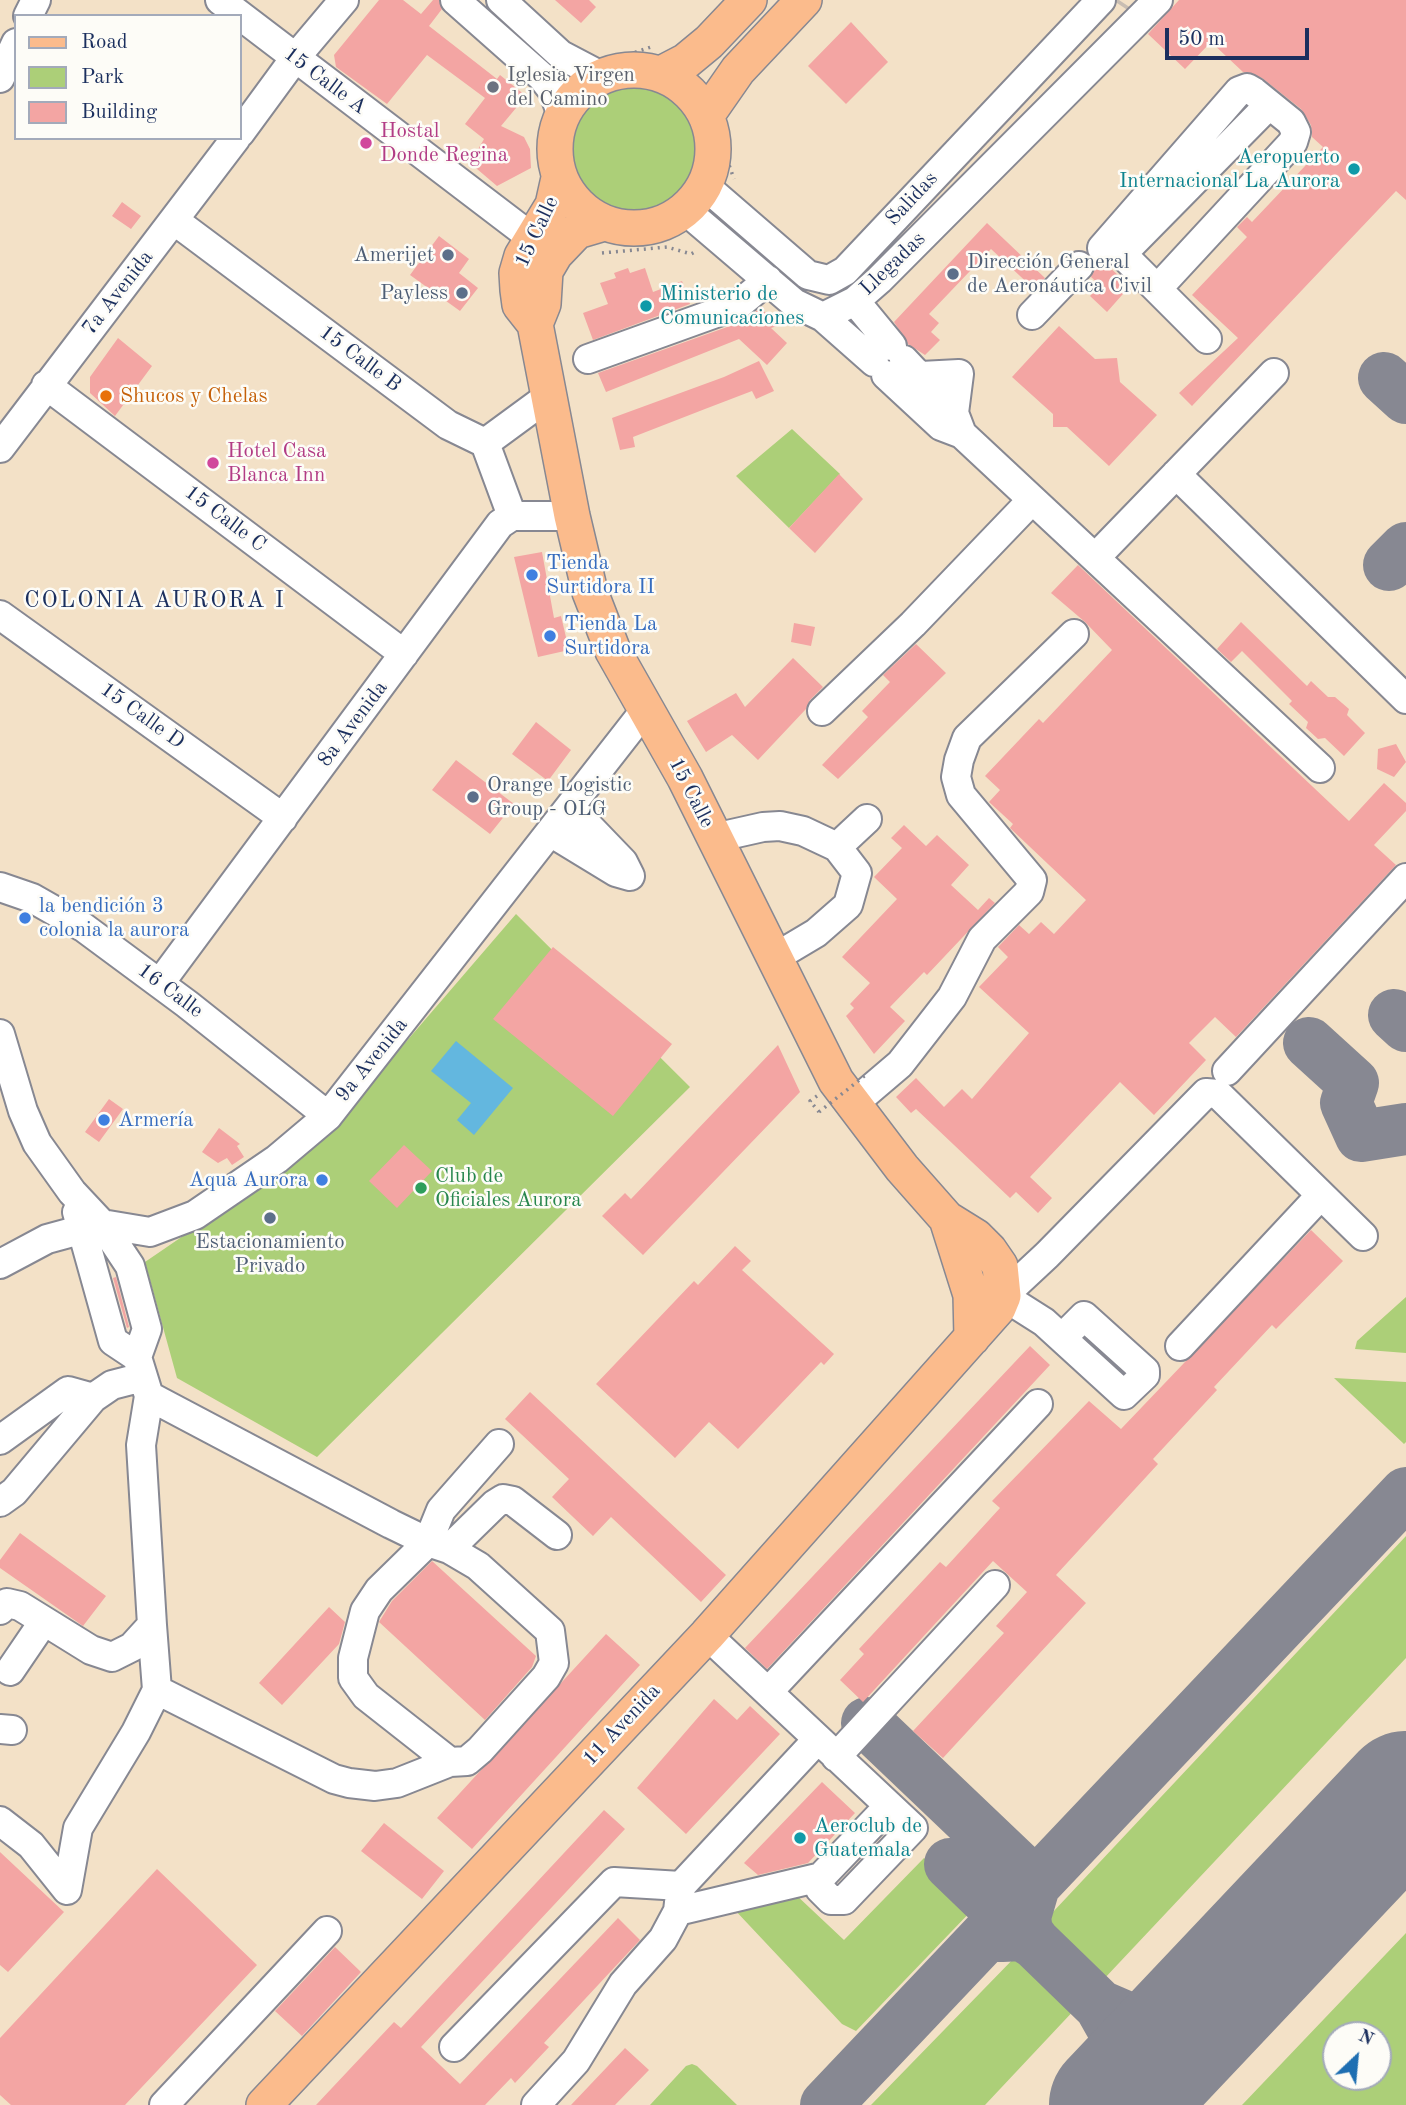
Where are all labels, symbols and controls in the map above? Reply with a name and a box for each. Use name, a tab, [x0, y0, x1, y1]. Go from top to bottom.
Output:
legend	[14, 14, 242, 140]
scale bar	[1168, 14, 1312, 58]
text: 50 m	[1178, 29, 1225, 50]
text: Road	[81, 32, 128, 53]
street label: 15 Calle A	[278, 42, 372, 120]
place label: Iglesia Virgen del Camino	[507, 62, 635, 112]
text: Park	[81, 67, 124, 88]
marker: Iglesia Virgen del Camino	[485, 79, 501, 95]
text: Building	[81, 102, 157, 123]
place label: Hostal Donde Regina	[380, 118, 508, 168]
marker: Hostal Donde Regina	[358, 135, 374, 151]
place label: Aeropuerto Internacional La Aurora	[1119, 144, 1340, 194]
marker: Aeropuerto Internacional La Aurora	[1346, 161, 1362, 177]
street label: Salidas	[881, 167, 943, 231]
street label: 15 Calle	[510, 192, 564, 272]
street label: Llegadas	[855, 227, 931, 301]
place label: Amerijet	[354, 242, 434, 268]
street label: 7a Avenida	[77, 245, 159, 341]
marker: Amerijet	[440, 247, 456, 263]
place label: Dirección General de Aeronáutica Civil	[967, 249, 1152, 299]
marker: Dirección General de Aeronáutica Civil	[945, 266, 961, 282]
place label: Payless	[380, 280, 448, 306]
place label: Ministerio de Comunicaciones	[660, 281, 804, 331]
marker: Payless	[454, 285, 470, 301]
marker: Ministerio de Comunicaciones	[638, 298, 654, 314]
street label: 15 Calle B	[314, 320, 406, 398]
place label: Shucos y Chelas	[120, 383, 268, 409]
marker: Shucos y Chelas	[98, 388, 114, 404]
place label: Hotel Casa Blanca Inn	[227, 438, 326, 488]
marker: Hotel Casa Blanca Inn	[205, 455, 221, 471]
street label: 15 Calle C	[179, 480, 271, 558]
place label: Tienda Surtidora II	[546, 550, 655, 600]
marker: Tienda Surtidora II	[524, 567, 540, 583]
district label: COLONIA AURORA I	[26, 587, 284, 615]
place label: Tienda La Surtidora	[564, 611, 657, 661]
marker: Tienda La Surtidora	[542, 628, 558, 644]
street label: 8a Avenida	[312, 676, 394, 772]
street label: 15 Calle D	[95, 677, 189, 755]
street label: 15 Calle	[663, 754, 719, 832]
place label: Orange Logistic Group - OLG	[487, 772, 632, 822]
marker: Orange Logistic Group - OLG	[465, 789, 481, 805]
place label: la bendición 3 colonia la aurora	[39, 893, 189, 943]
marker: la bendición 3 colonia la aurora	[17, 910, 33, 926]
street label: 16 Calle	[132, 958, 208, 1024]
street label: 9a Avenida	[330, 1013, 414, 1107]
place label: Armería	[118, 1107, 194, 1133]
marker: Armería	[96, 1112, 112, 1128]
place label: Club de Oficiales Aurora	[435, 1163, 582, 1213]
place label: Aqua Aurora	[189, 1167, 308, 1193]
marker: Aqua Aurora	[314, 1172, 330, 1188]
marker: Club de Oficiales Aurora	[413, 1180, 429, 1196]
marker: Estacionamiento Privado	[262, 1210, 278, 1226]
place label: Estacionamiento Privado	[195, 1229, 345, 1279]
street label: 11 Avenida	[578, 1679, 666, 1771]
place label: Aeroclub de Guatemala	[814, 1813, 922, 1863]
marker: Aeroclub de Guatemala	[792, 1830, 808, 1846]
north arrow	[1322, 2021, 1392, 2091]
text: N	[1355, 2027, 1376, 2050]

